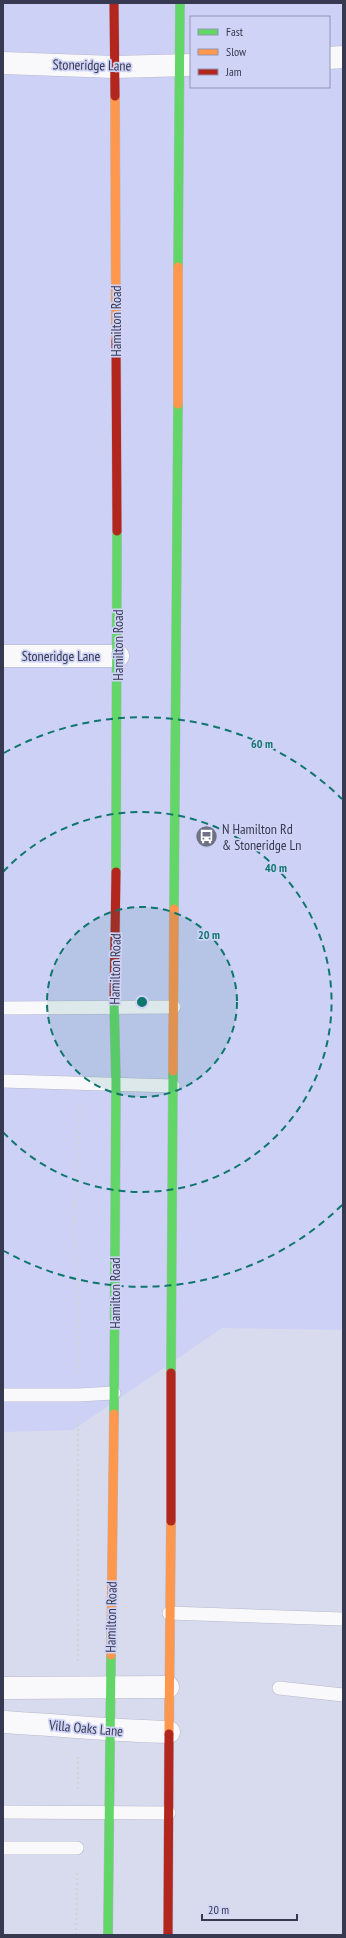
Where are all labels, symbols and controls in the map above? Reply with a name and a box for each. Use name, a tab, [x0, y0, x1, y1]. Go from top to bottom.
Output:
legend	[190, 16, 330, 88]
text: Fast	[226, 24, 244, 39]
text: Slow	[226, 44, 247, 59]
street label: Stoneridge Lane	[53, 55, 132, 75]
text: Jam	[225, 64, 242, 79]
street label: Hamilton Road	[107, 285, 125, 357]
street label: Hamilton Road	[109, 609, 127, 681]
street label: Stoneridge Lane	[22, 647, 101, 665]
text: 60 m	[251, 736, 273, 751]
place label: N Hamilton Rd & Stoneridge Ln	[222, 820, 301, 854]
bus stop icon: N Hamilton Rd & Stoneridge Ln	[193, 824, 219, 850]
text: 40 m	[265, 860, 287, 875]
text: 20 m	[198, 927, 220, 942]
street label: Hamilton Road	[105, 933, 125, 1005]
centre of rings	[135, 995, 149, 1009]
street label: Hamilton Road	[106, 1257, 124, 1329]
street label: Hamilton Road	[101, 1581, 121, 1653]
street label: Villa Oaks Lane	[47, 1716, 124, 1740]
scale bar	[202, 1896, 297, 1922]
text: 20 m	[208, 1902, 229, 1917]

